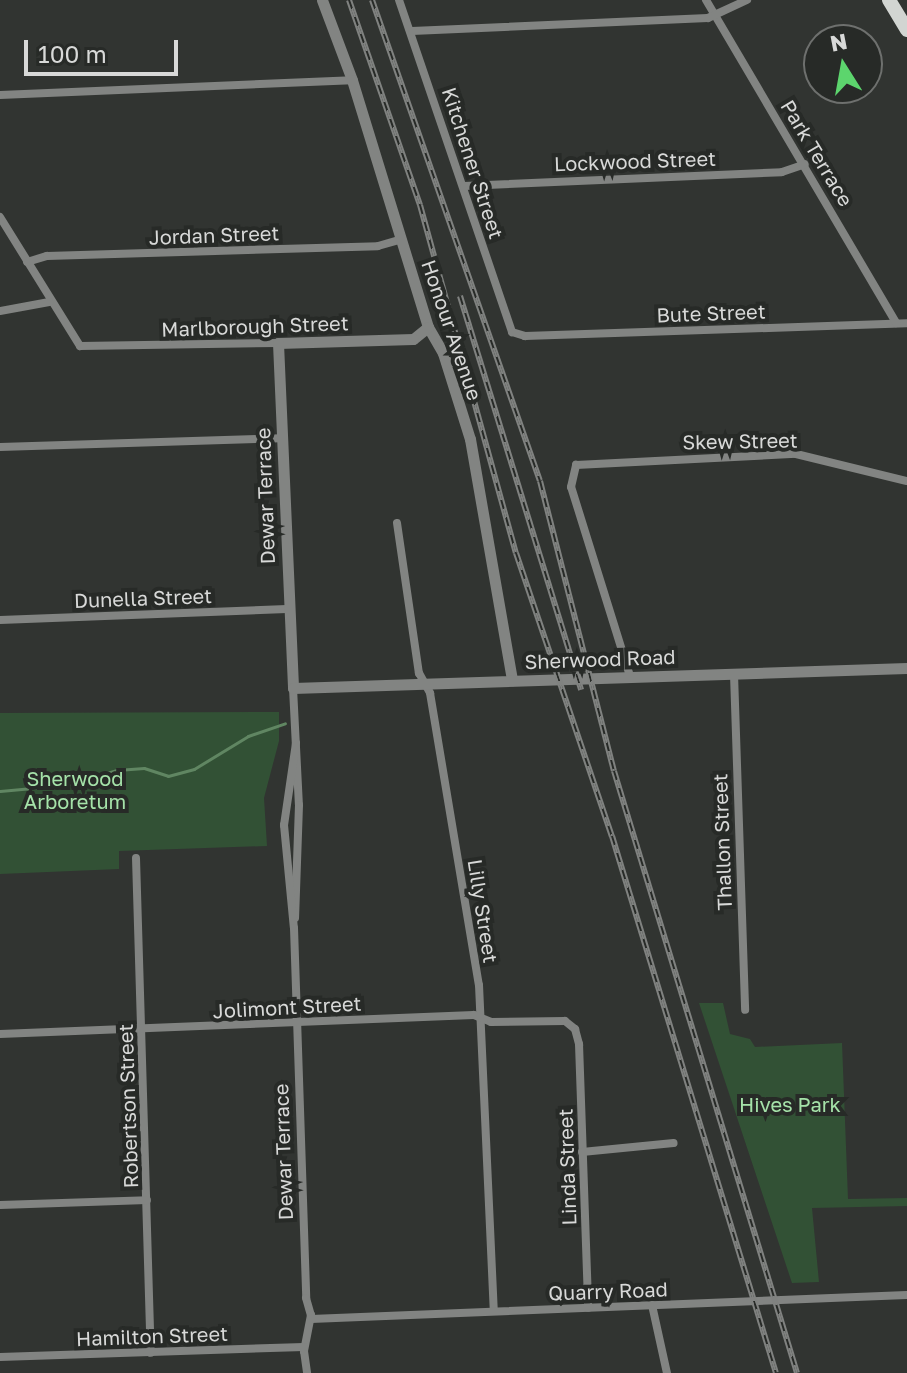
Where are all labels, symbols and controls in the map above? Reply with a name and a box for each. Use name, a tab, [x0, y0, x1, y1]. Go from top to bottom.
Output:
scale bar	[28, 24, 182, 74]
north arrow	[803, 24, 883, 104]
text: N	[828, 27, 849, 57]
text: 100 m	[38, 39, 107, 68]
street label: Kitchener Street	[437, 84, 509, 242]
street label: Park Terrace	[776, 96, 858, 210]
street label: Lockwood Street	[554, 146, 716, 176]
street label: Jordan Street	[148, 221, 280, 249]
street label: Honour Avenue	[417, 257, 487, 403]
street label: Bute Street	[656, 299, 766, 327]
street label: Marlborough Street	[161, 311, 349, 341]
street label: Dewar Terrace	[251, 427, 279, 565]
street label: Skew Street	[682, 428, 798, 454]
street label: Dunella Street	[73, 584, 213, 612]
street label: Sherwood Road	[524, 644, 676, 674]
park label: Sherwood Arboretum	[24, 766, 126, 813]
street label: Thallon Street	[708, 773, 736, 911]
street label: Lilly Street	[463, 857, 503, 965]
street label: Jolimont Street	[212, 991, 362, 1023]
street label: Robertson Street	[113, 1023, 143, 1189]
street label: Dewar Terrace	[269, 1083, 297, 1221]
park label: Hives Park	[739, 1092, 841, 1116]
street label: Linda Street	[553, 1108, 581, 1226]
street label: Quarry Road	[548, 1277, 668, 1305]
street label: Hamilton Street	[76, 1321, 228, 1351]

